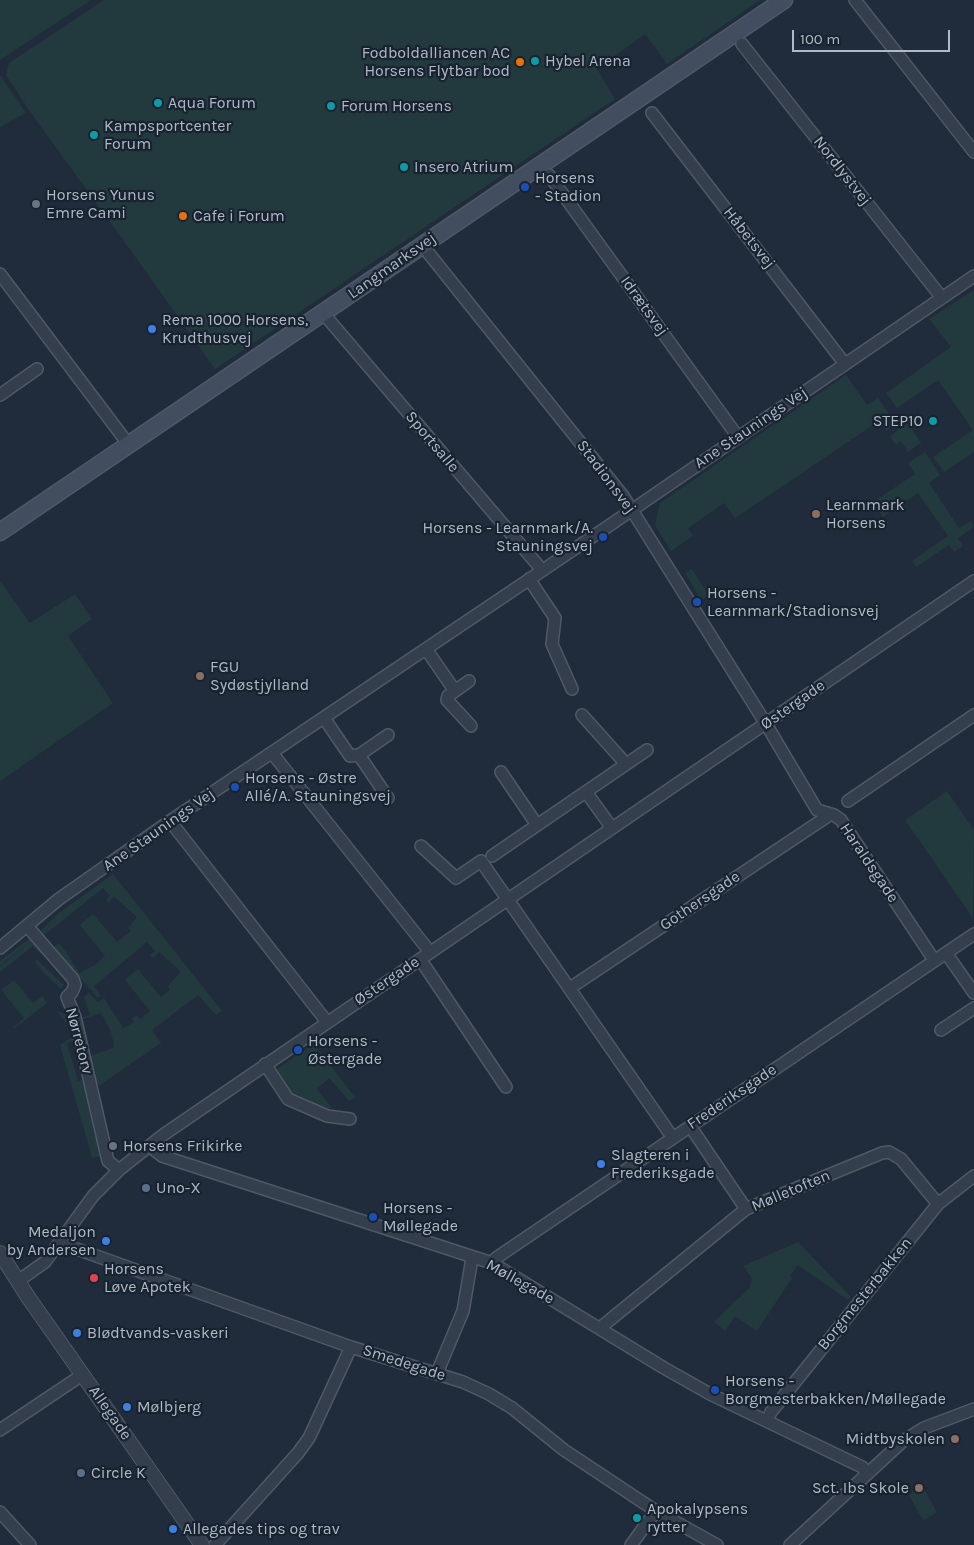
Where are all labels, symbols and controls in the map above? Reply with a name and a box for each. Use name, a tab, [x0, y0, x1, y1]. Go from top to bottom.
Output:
scale bar	[794, 20, 952, 52]
text: 100 m	[800, 30, 840, 48]
place label: Fodboldalliancen AC Horsens Flytbar bod	[362, 43, 510, 81]
place label: Hybel Arena	[545, 51, 631, 71]
marker: Hybel Arena	[529, 55, 541, 67]
marker: Fodboldalliancen AC Horsens Flytbar bod	[514, 56, 526, 68]
place label: Aqua Forum	[168, 93, 256, 113]
place label: Forum Horsens	[341, 96, 452, 116]
marker: Aqua Forum	[152, 97, 164, 109]
marker: Forum Horsens	[325, 100, 337, 112]
place label: Kampsportcenter Forum	[104, 116, 231, 154]
marker: Kampsportcenter Forum	[88, 129, 100, 141]
street label: Nordlystvej	[809, 133, 875, 209]
place label: Insero Atrium	[414, 157, 514, 177]
marker: Insero Atrium	[398, 161, 410, 173]
place label: Horsens - Stadion	[535, 168, 602, 206]
marker: Horsens - Stadion	[519, 181, 531, 193]
place label: Horsens Yunus Emre Cami	[46, 185, 155, 223]
marker: Horsens Yunus Emre Cami	[30, 198, 42, 210]
street label: Håbetsvej	[719, 203, 779, 273]
place label: Cafe i Forum	[193, 206, 285, 226]
marker: Cafe i Forum	[177, 210, 189, 222]
street label: Langmarksvej	[344, 229, 440, 303]
street label: Idrætsvej	[616, 272, 672, 340]
place label: Rema 1000 Horsens, Krudthusvej	[162, 310, 308, 348]
marker: Rema 1000 Horsens, Krudthusvej	[146, 323, 158, 335]
street label: Ane Staunings Vej	[691, 383, 811, 473]
street label: Sportsalle	[401, 408, 463, 476]
place label: STEP10	[873, 411, 923, 431]
marker: STEP10	[927, 415, 939, 427]
street label: Stadionsvej	[572, 437, 640, 517]
place label: Learnmark Horsens	[826, 495, 905, 533]
marker: Learnmark Horsens	[810, 508, 822, 520]
place label: Horsens - Learnmark/A. Stauningsvej	[422, 518, 593, 556]
marker: Horsens - Learnmark/A. Stauningsvej	[597, 531, 609, 543]
place label: Horsens - Learnmark/Stadionsvej	[707, 583, 879, 621]
marker: Horsens - Learnmark/Stadionsvej	[691, 596, 703, 608]
place label: FGU Sydøstjylland	[210, 657, 309, 695]
marker: FGU Sydøstjylland	[194, 670, 206, 682]
street label: Østergade	[757, 676, 829, 734]
place label: Horsens - Østre Allé/A. Stauningsvej	[245, 768, 391, 806]
marker: Horsens - Østre Allé/A. Stauningsvej	[229, 781, 241, 793]
street label: Ane Staunings Vej	[99, 784, 219, 876]
street label: Haraldsgade	[835, 819, 903, 907]
street label: Gothersgade	[656, 867, 744, 935]
street label: Østergade	[351, 952, 423, 1010]
street label: Nørretorv	[61, 1006, 97, 1076]
place label: Horsens - Østergade	[308, 1031, 382, 1069]
marker: Horsens - Østergade	[292, 1044, 304, 1056]
street label: Frederiksgade	[684, 1060, 780, 1134]
place label: Horsens Frikirke	[123, 1136, 242, 1156]
marker: Horsens Frikirke	[107, 1140, 119, 1152]
place label: Slagteren i Frederiksgade	[611, 1145, 715, 1183]
marker: Slagteren i Frederiksgade	[595, 1158, 607, 1170]
street label: Mølletoften	[749, 1166, 833, 1216]
place label: Uno-X	[156, 1178, 201, 1198]
marker: Uno-X	[140, 1182, 152, 1194]
place label: Horsens - Møllegade	[383, 1198, 458, 1236]
marker: Horsens - Møllegade	[367, 1211, 379, 1223]
place label: Medaljon by Andersen	[7, 1222, 96, 1260]
street label: Borgmesterbakken	[814, 1234, 916, 1354]
marker: Medaljon by Andersen	[100, 1235, 112, 1247]
street label: Møllegade	[483, 1255, 557, 1309]
place label: Horsens Løve Apotek	[104, 1259, 191, 1297]
marker: Horsens Løve Apotek	[88, 1272, 100, 1284]
place label: Blødtvands-vaskeri	[87, 1323, 229, 1343]
marker: Blødtvands-vaskeri	[71, 1327, 83, 1339]
street label: Smedegade	[360, 1341, 448, 1385]
place label: Horsens - Borgmesterbakken/Møllegade	[725, 1371, 946, 1409]
street label: Allegade	[84, 1382, 136, 1444]
marker: Horsens - Borgmesterbakken/Møllegade	[709, 1384, 721, 1396]
place label: Mølbjerg	[137, 1397, 201, 1417]
marker: Mølbjerg	[121, 1401, 133, 1413]
place label: Midtbyskolen	[846, 1429, 945, 1449]
marker: Midtbyskolen	[949, 1433, 961, 1445]
place label: Circle K	[91, 1463, 146, 1483]
marker: Circle K	[75, 1467, 87, 1479]
place label: Sct. Ibs Skole	[812, 1478, 909, 1498]
marker: Sct. Ibs Skole	[913, 1482, 925, 1494]
place label: Apokalypsens rytter	[647, 1499, 748, 1537]
marker: Apokalypsens rytter	[631, 1512, 643, 1524]
place label: Allegades tips og trav	[183, 1519, 340, 1539]
marker: Allegades tips og trav	[167, 1523, 179, 1535]

